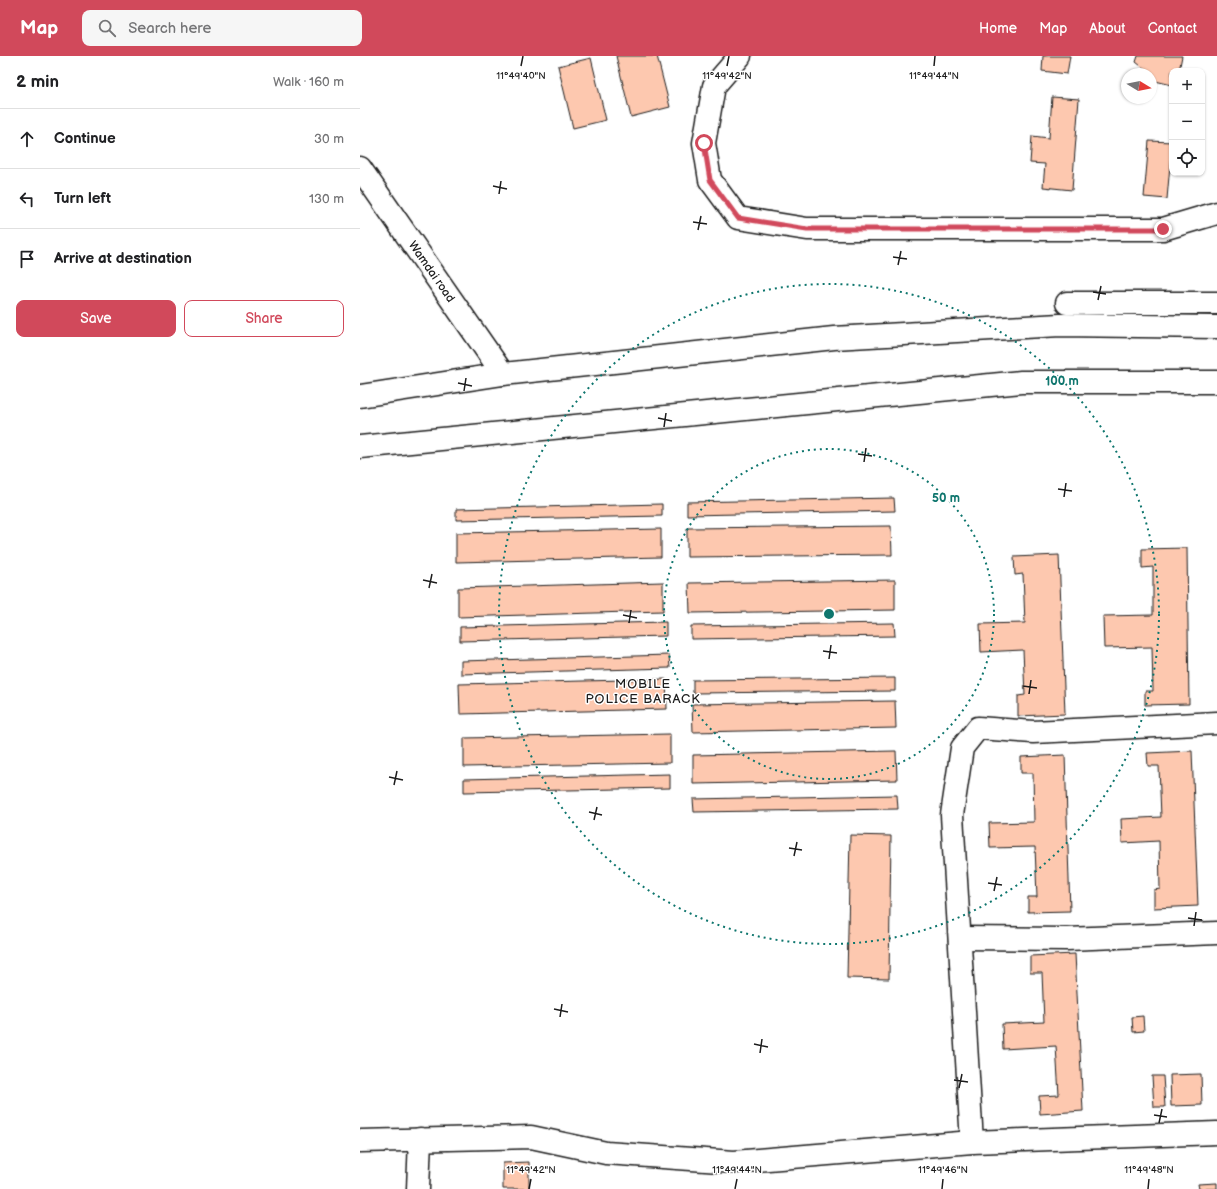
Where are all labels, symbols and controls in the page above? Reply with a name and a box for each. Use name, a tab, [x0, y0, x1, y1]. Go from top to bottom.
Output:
search box	[82, 10, 362, 46]
text: Map	[20, 17, 58, 40]
icon: search	[96, 17, 118, 39]
text: Search here	[128, 19, 211, 38]
text: Home	[979, 20, 1017, 37]
text: Map	[1039, 20, 1067, 37]
text: About	[1089, 20, 1126, 37]
text: Contact	[1148, 20, 1197, 37]
north arrow	[1121, 68, 1157, 104]
map controls	[1169, 68, 1205, 176]
button: +	[1169, 68, 1205, 104]
text: 11°49'40"N	[496, 70, 546, 82]
text: 11°49'42"N	[702, 70, 752, 82]
text: 11°49'44"N	[909, 70, 959, 82]
text: 2 min	[16, 72, 59, 92]
text: Walk · 160 m	[273, 74, 344, 90]
button: −	[1169, 104, 1205, 140]
icon: ahead	[16, 128, 38, 150]
text: Continue	[54, 129, 116, 148]
text: 30 m	[314, 131, 344, 147]
route start	[695, 134, 713, 152]
button: locate	[1169, 140, 1205, 176]
icon: left	[16, 188, 38, 210]
text: Turn left	[54, 189, 111, 208]
text: 130 m	[309, 191, 344, 207]
route end	[1154, 220, 1172, 238]
street label: Wamdai road	[405, 238, 458, 305]
icon: arrive	[16, 248, 38, 270]
text: Arrive at destination	[54, 249, 192, 268]
button: Save	[16, 300, 176, 337]
button: Share	[184, 300, 344, 337]
text: 100 m	[1045, 374, 1079, 389]
text: 50 m	[932, 491, 960, 506]
centre of rings	[822, 607, 836, 621]
district label: MOBILE POLICE BARACK	[585, 676, 701, 707]
text: 11°49'42"N	[506, 1164, 556, 1176]
text: 11°49'44"N	[712, 1164, 762, 1176]
text: 11°49'46"N	[918, 1164, 968, 1176]
text: 11°49'48"N	[1124, 1164, 1174, 1176]

